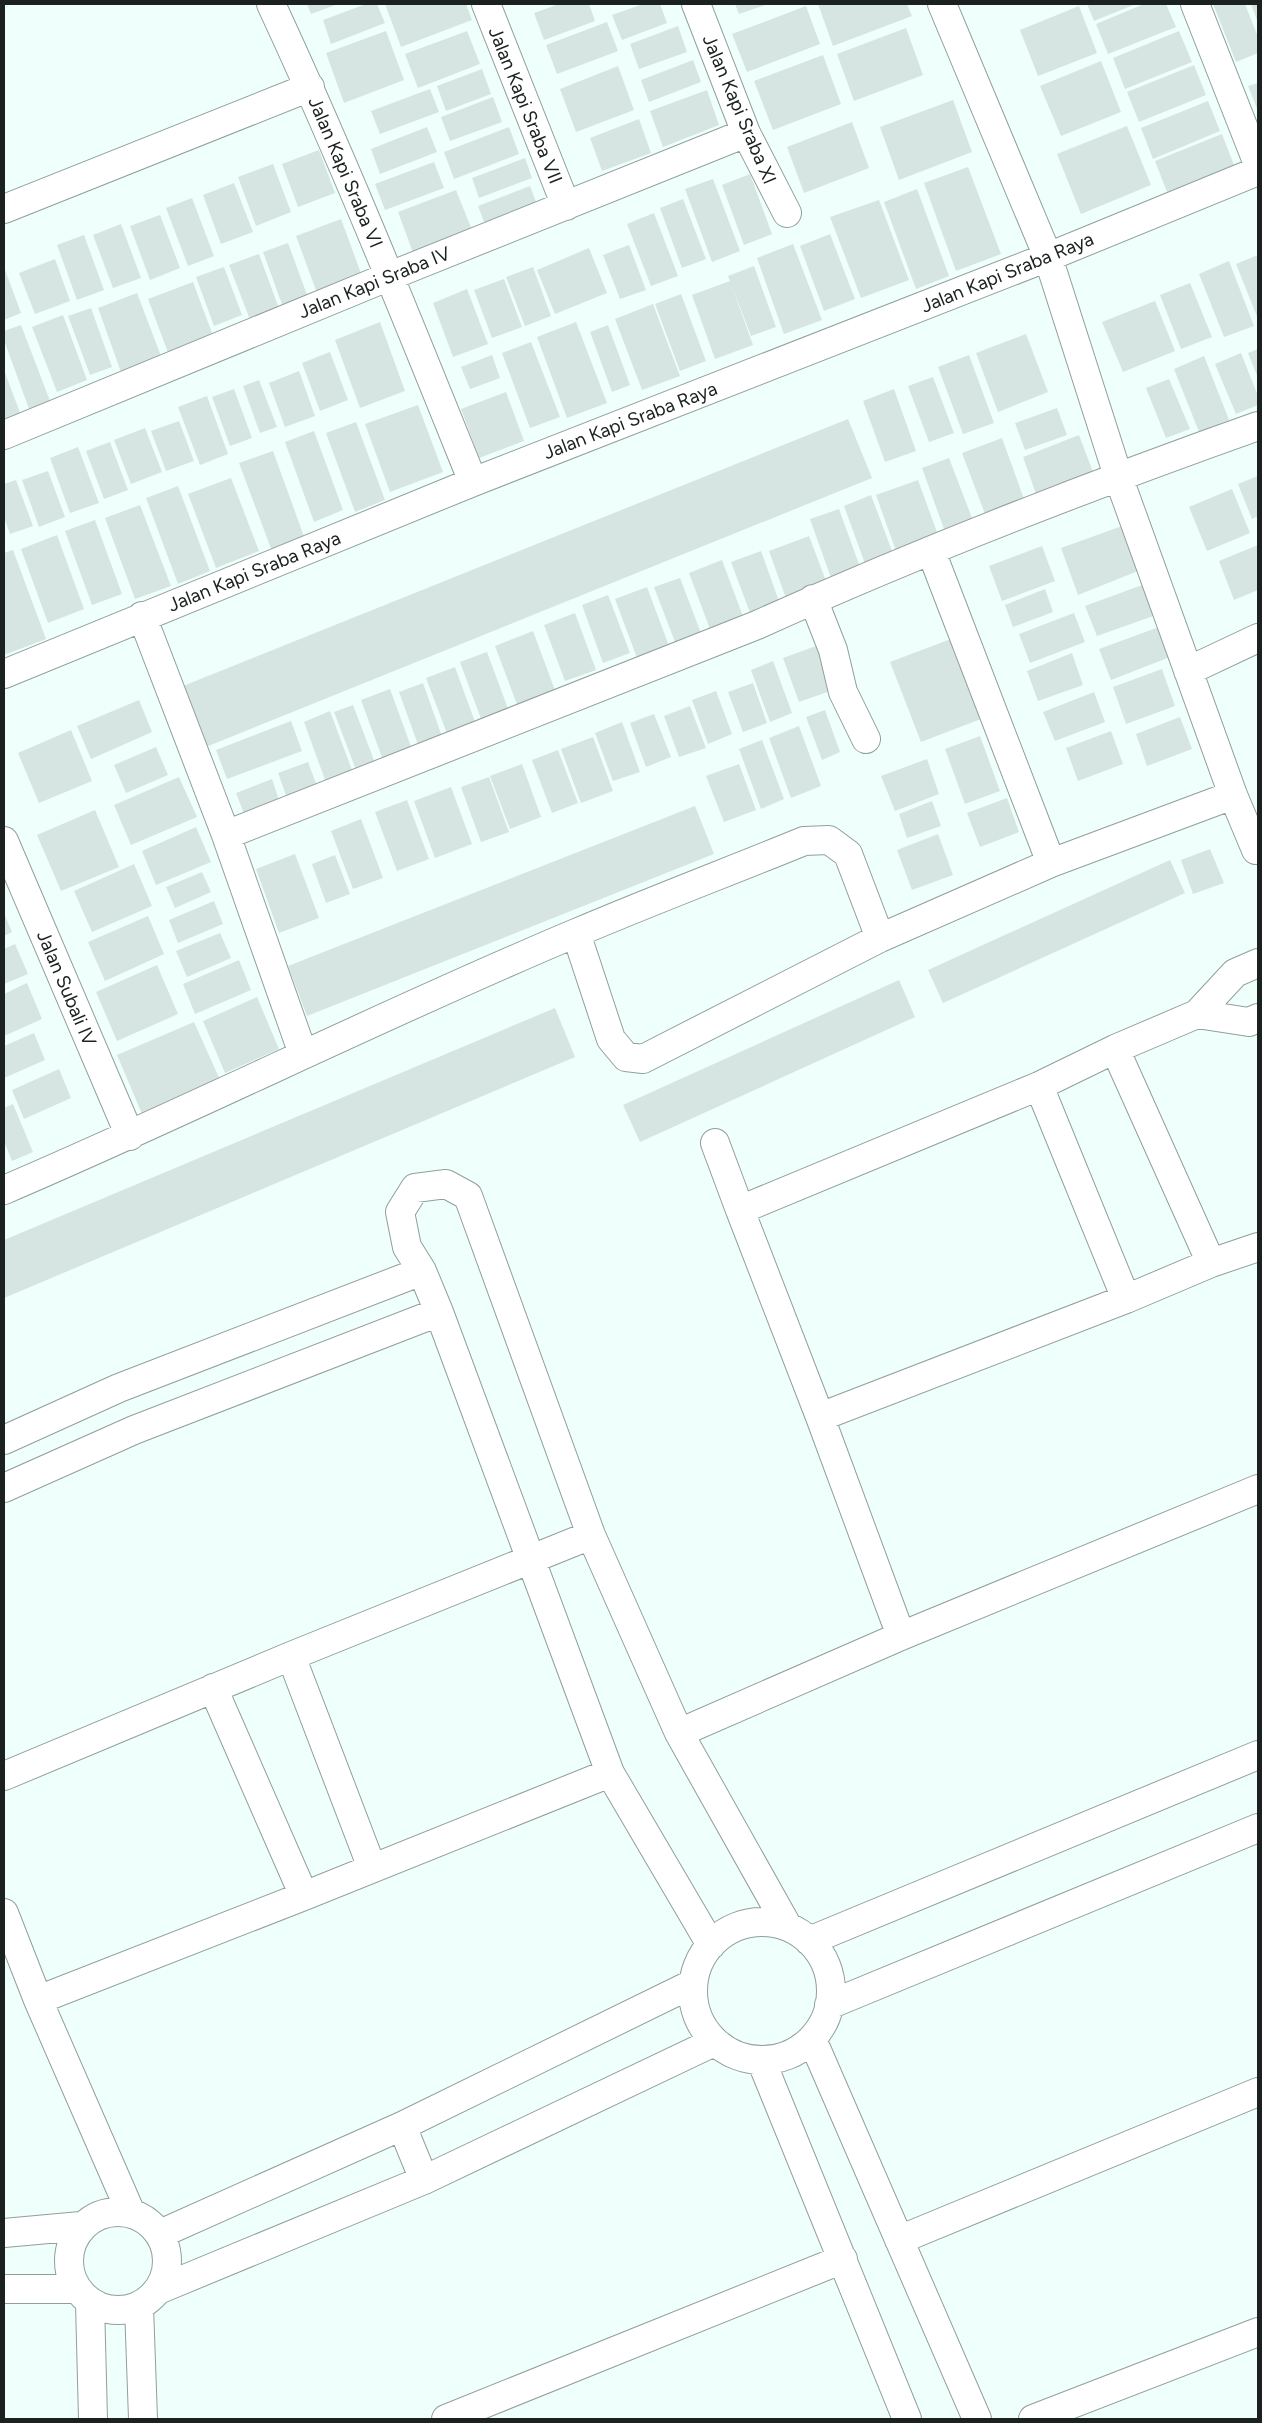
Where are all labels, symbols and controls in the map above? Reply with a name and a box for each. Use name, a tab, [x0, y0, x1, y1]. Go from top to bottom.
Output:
street label: Jalan Kapi Sraba VII	[484, 24, 567, 187]
street label: Jalan Kapi Sraba XI	[698, 31, 781, 187]
street label: Jalan Kapi Sraba VI	[303, 93, 388, 251]
street label: Jalan Kapi Sraba Raya	[917, 227, 1097, 318]
street label: Jalan Kapi Sraba IV	[295, 242, 453, 323]
street label: Jalan Kapi Sraba Raya	[540, 377, 720, 464]
street label: Jalan Kapi Sraba Raya	[164, 526, 344, 617]
street label: Jalan Subali IV	[32, 927, 101, 1049]

